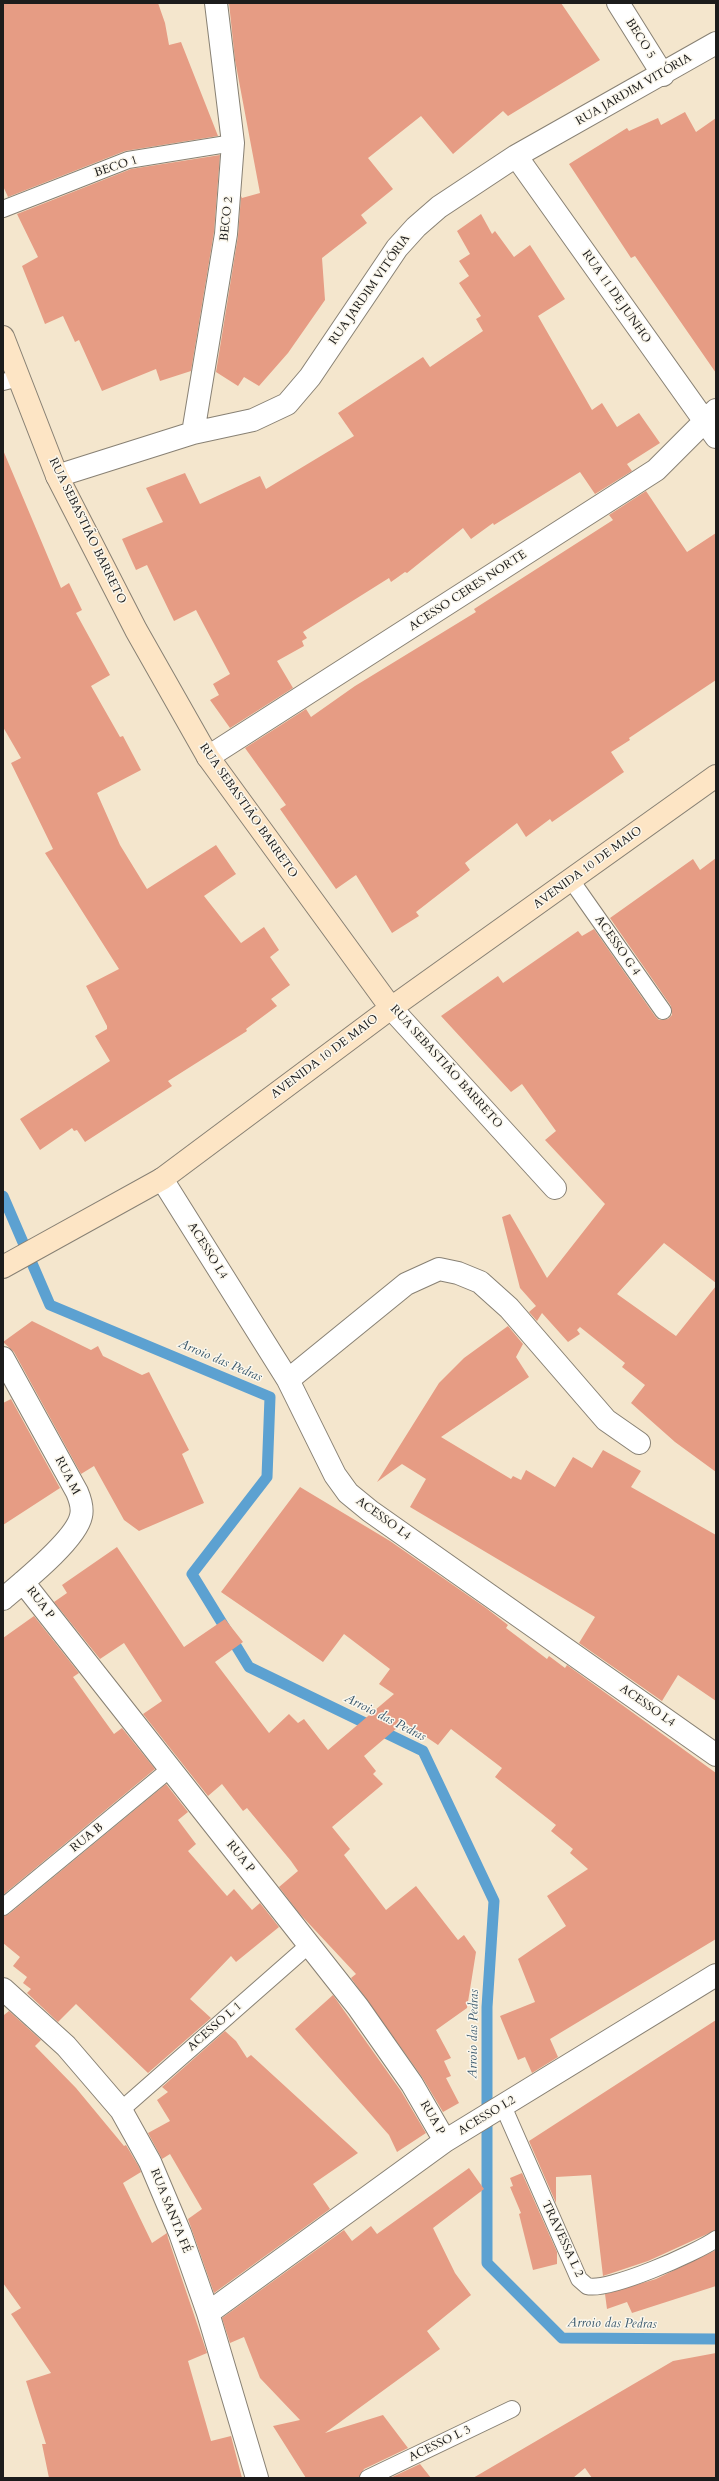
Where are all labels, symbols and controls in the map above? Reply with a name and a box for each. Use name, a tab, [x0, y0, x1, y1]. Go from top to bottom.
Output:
street label: BECO 5	[622, 16, 658, 62]
street label: RUA JARDIM VITÓRIA	[574, 51, 694, 129]
street label: BECO 1	[93, 153, 139, 181]
street label: BECO 2	[218, 196, 236, 242]
street label: RUA JARDIM VITÓRIA	[326, 232, 414, 348]
street label: RUA 11 DE JUNHO	[578, 248, 654, 346]
street label: RUA SEBASTIÃO BARRETO	[45, 456, 129, 606]
street label: ACESSO CERES NORTE	[406, 548, 530, 634]
street label: RUA SEBASTIÃO BARRETO	[196, 741, 300, 881]
street label: AVENIDA 10 DE MAIO	[531, 824, 645, 912]
street label: ACESSO G 4	[591, 913, 643, 979]
street label: RUA SEBASTIÃO BARRETO	[387, 1002, 505, 1132]
street label: AVENIDA 10 DE MAIO	[268, 1012, 382, 1102]
street label: ACESSO L4	[184, 1220, 230, 1282]
water label: Arroio das Pedras	[176, 1336, 264, 1386]
street label: RUA M	[51, 1454, 83, 1498]
street label: ACESSO L4	[353, 1494, 413, 1544]
street label: RUA P	[23, 1584, 57, 1622]
street label: ACESSO L4	[617, 1682, 677, 1730]
water label: Arroio das Pedras	[342, 1691, 428, 1745]
street label: RUA B	[68, 1820, 106, 1856]
street label: RUA P	[223, 1838, 257, 1876]
water label: Arroio das Pedras	[465, 1989, 483, 2079]
street label: ACESSO L 1	[185, 1999, 245, 2055]
street label: ACESSO L2	[456, 2093, 518, 2139]
street label: RUA P	[417, 2098, 447, 2138]
street label: RUA SANTA FÉ	[147, 2167, 193, 2255]
street label: TRAVESSA L 2	[538, 2199, 586, 2279]
water label: Arroio das Pedras	[567, 2315, 657, 2333]
street label: ACESSO L 3	[407, 2423, 473, 2465]

